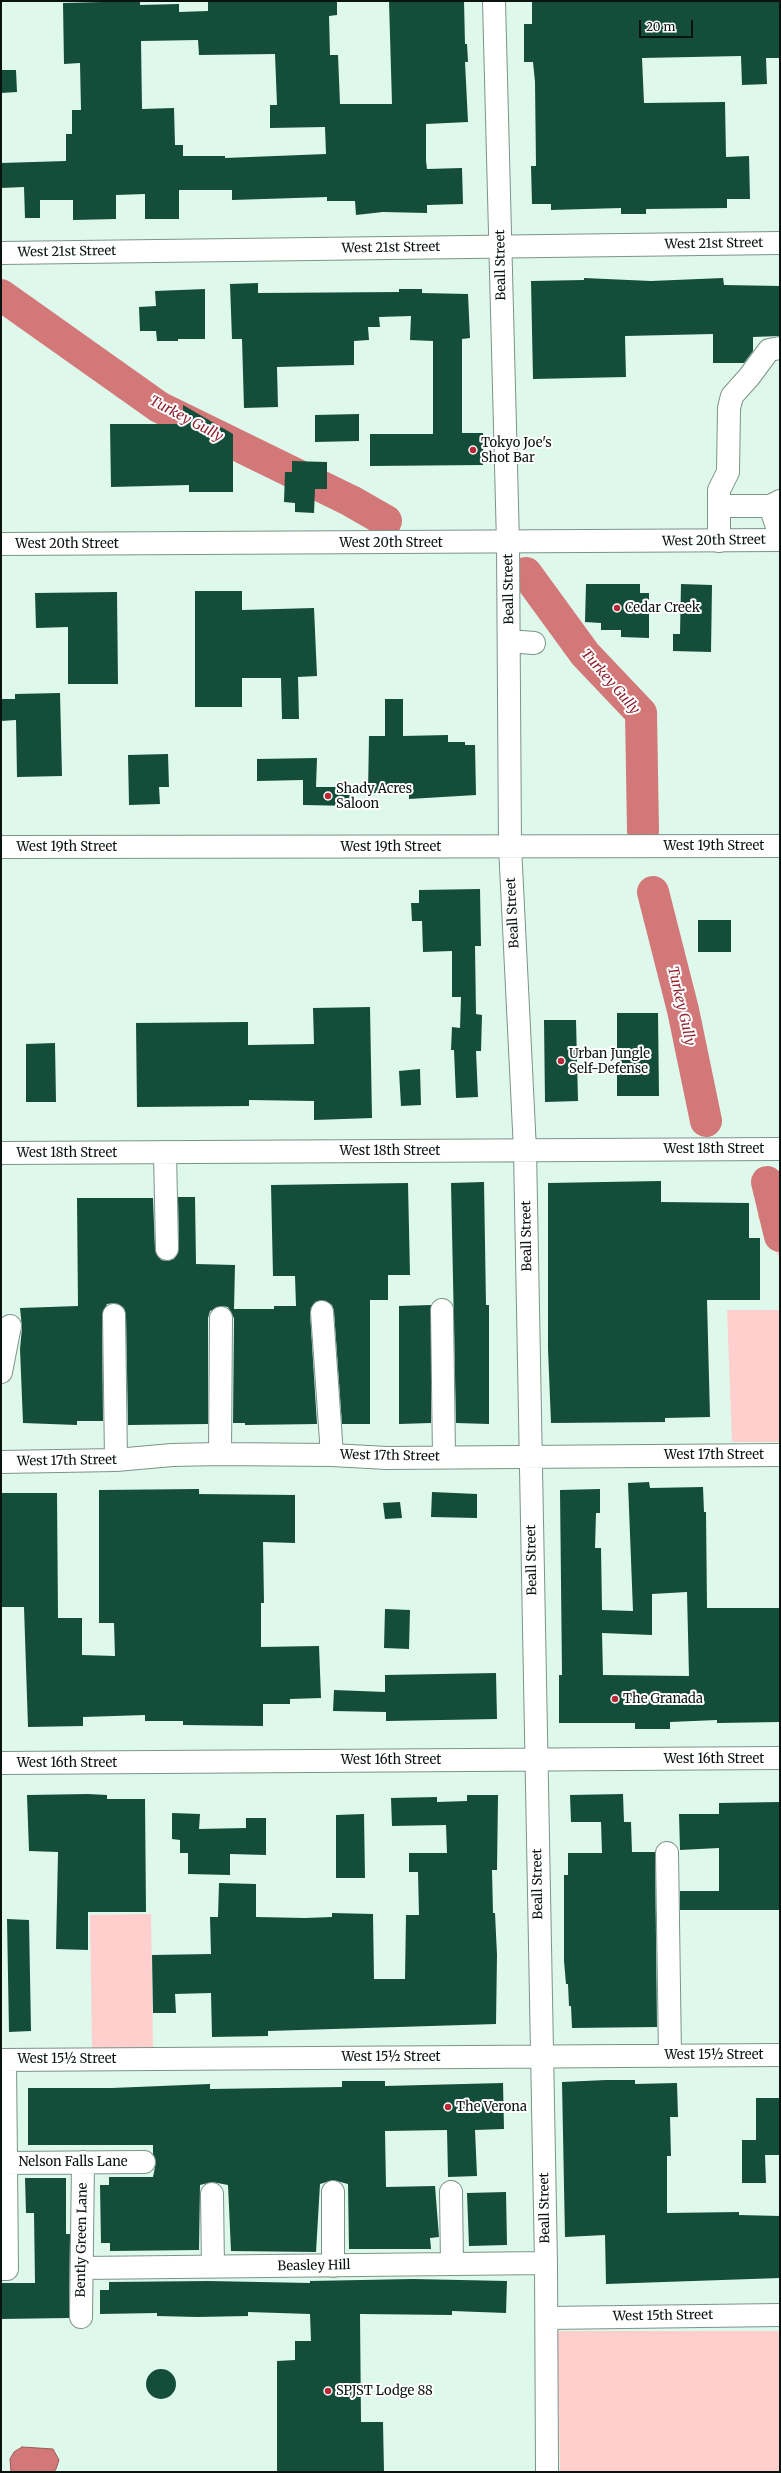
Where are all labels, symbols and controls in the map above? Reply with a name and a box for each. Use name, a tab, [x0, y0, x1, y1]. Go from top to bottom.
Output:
scale bar	[641, 12, 695, 38]
text: 20 m	[646, 19, 675, 34]
street label: Beall Street	[493, 229, 509, 301]
street label: West 21st Street	[665, 235, 763, 253]
street label: West 21st Street	[342, 239, 440, 257]
street label: West 21st Street	[18, 243, 116, 261]
water label: Turkey Gully	[146, 393, 226, 445]
place label: Tokyo Joe's Shot Bar	[481, 435, 552, 466]
marker: Tokyo Joe's Shot Bar	[468, 445, 478, 455]
street label: West 20th Street	[662, 532, 766, 550]
street label: West 20th Street	[339, 535, 443, 551]
street label: West 20th Street	[15, 536, 119, 552]
street label: Beall Street	[501, 553, 517, 625]
place label: Cedar Creek	[625, 600, 700, 616]
marker: Cedar Creek	[612, 603, 622, 613]
water label: Turkey Gully	[577, 646, 643, 718]
place label: Shady Acres Saloon	[336, 781, 412, 812]
marker: Shady Acres Saloon	[323, 791, 333, 801]
street label: West 19th Street	[664, 838, 764, 854]
street label: West 19th Street	[17, 839, 117, 855]
street label: West 19th Street	[341, 839, 441, 855]
street label: Beall Street	[503, 877, 523, 949]
water label: Turkey Gully	[664, 965, 698, 1047]
place label: Urban Jungle Self-Defense	[569, 1046, 650, 1077]
marker: Urban Jungle Self-Defense	[556, 1056, 566, 1066]
street label: West 18th Street	[664, 1141, 764, 1157]
street label: West 18th Street	[340, 1143, 440, 1159]
street label: West 18th Street	[17, 1145, 117, 1161]
street label: Beall Street	[519, 1200, 535, 1272]
street label: West 17th Street	[340, 1447, 440, 1465]
street label: West 17th Street	[664, 1447, 764, 1463]
street label: West 17th Street	[17, 1452, 117, 1470]
street label: Beall Street	[524, 1524, 540, 1596]
place label: The Granada	[623, 1691, 703, 1707]
marker: The Granada	[610, 1694, 620, 1704]
street label: West 16th Street	[664, 1751, 764, 1767]
street label: West 16th Street	[341, 1752, 441, 1768]
street label: West 16th Street	[17, 1755, 117, 1771]
street label: Beall Street	[530, 1848, 546, 1920]
street label: West 15½ Street	[664, 2047, 764, 2063]
street label: West 15½ Street	[341, 2049, 441, 2065]
street label: West 15½ Street	[17, 2051, 117, 2067]
place label: The Verona	[456, 2099, 527, 2115]
marker: The Verona	[443, 2102, 453, 2112]
street label: Nelson Falls Lane	[18, 2154, 128, 2170]
street label: Beall Street	[537, 2172, 553, 2244]
street label: Bently Green Lane	[73, 2182, 91, 2298]
street label: Beasley Hill	[277, 2258, 351, 2274]
street label: West 15th Street	[613, 2307, 713, 2325]
place label: SPJST Lodge 88	[336, 2383, 433, 2399]
marker: SPJST Lodge 88	[323, 2386, 333, 2396]

